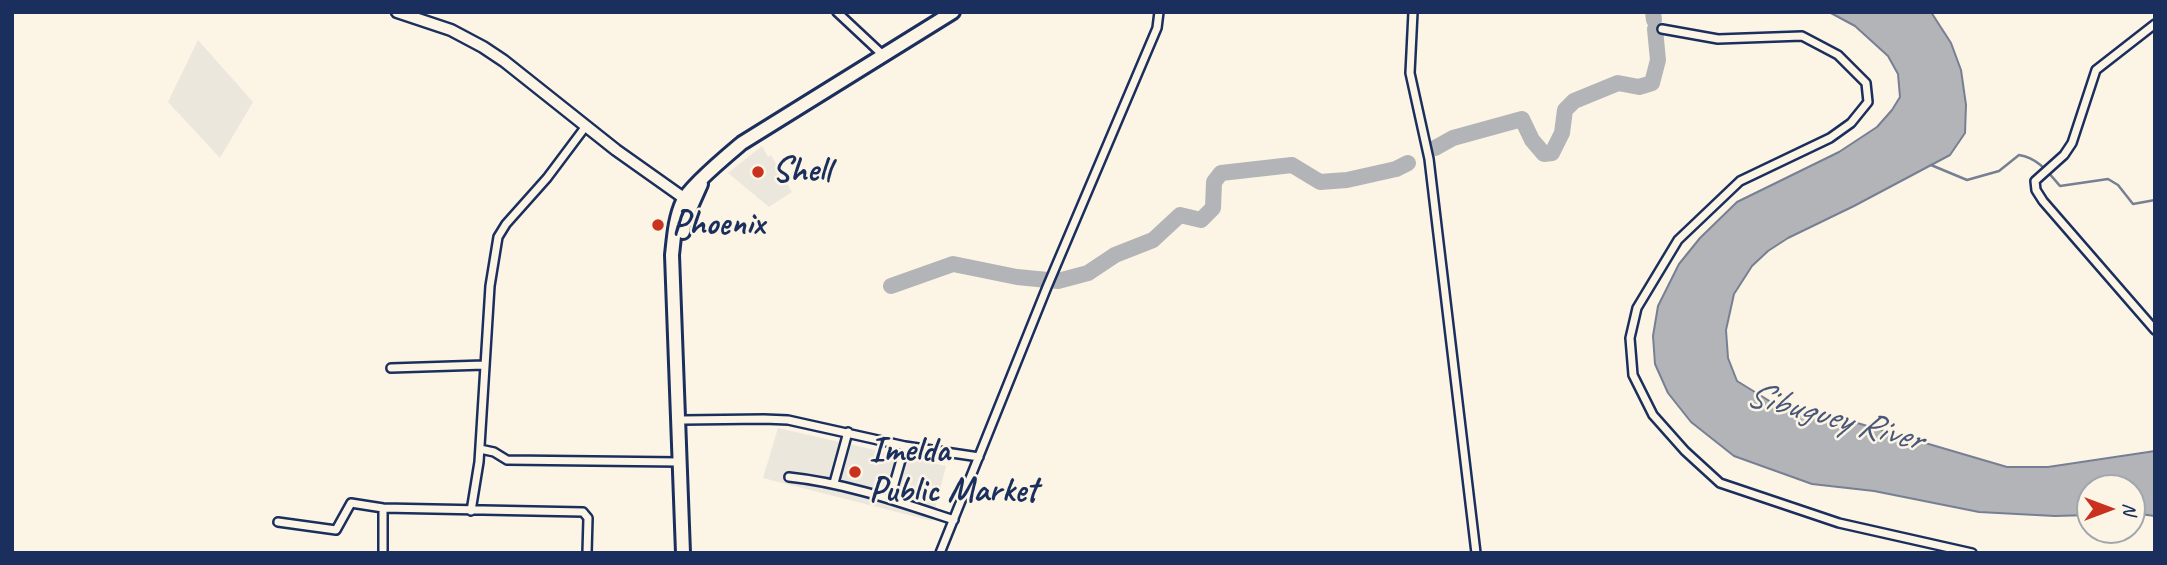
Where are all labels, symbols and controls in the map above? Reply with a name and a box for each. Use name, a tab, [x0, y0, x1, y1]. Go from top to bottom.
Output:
place label: Shell	[772, 151, 831, 193]
marker: Shell	[750, 164, 766, 180]
place label: Phoenix	[672, 204, 765, 246]
marker: Phoenix	[650, 217, 666, 233]
water label: Sibuguey River	[1741, 373, 1927, 463]
place label: Imelda Public Market	[869, 431, 1037, 513]
marker: Imelda Public Market	[847, 464, 863, 480]
north arrow	[2076, 474, 2146, 544]
text: N	[2118, 503, 2142, 515]

